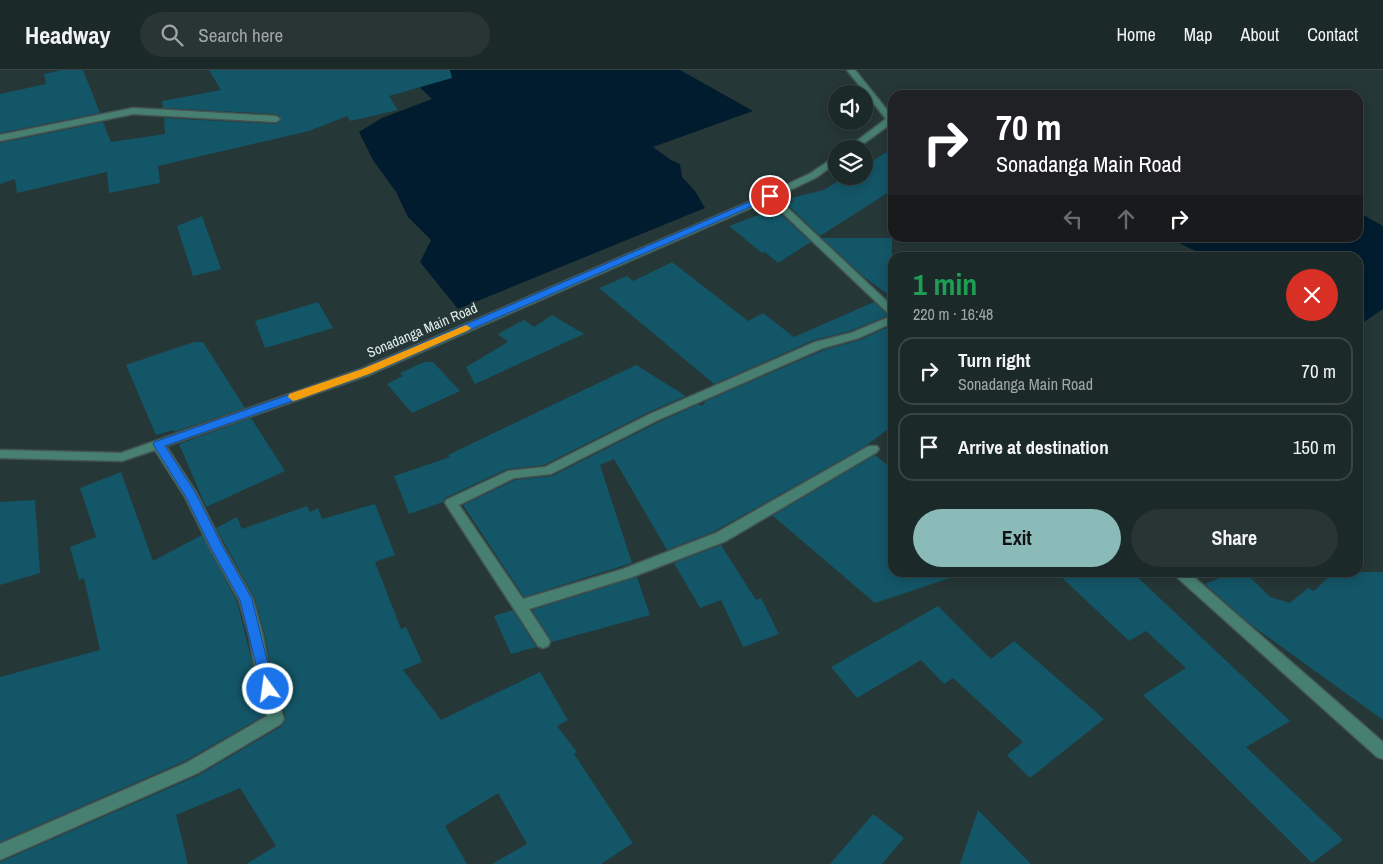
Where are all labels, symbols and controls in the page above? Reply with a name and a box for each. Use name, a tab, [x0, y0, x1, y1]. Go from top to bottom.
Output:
search box	[140, 12, 490, 57]
text: Headway	[25, 19, 110, 51]
icon: search	[158, 21, 186, 49]
text: Search here	[198, 22, 283, 48]
text: Home	[1116, 22, 1156, 47]
text: Map	[1184, 22, 1213, 47]
text: About	[1241, 22, 1279, 47]
text: Contact	[1307, 22, 1358, 47]
map controls	[828, 85, 873, 185]
button: sound	[828, 85, 873, 130]
text: 70 m	[996, 104, 1061, 151]
icon: right	[913, 110, 978, 175]
button: layers	[828, 140, 873, 185]
text: Sonadanga Main Road	[996, 149, 1182, 179]
pin	[749, 175, 791, 217]
icon: arrive	[756, 182, 784, 210]
icon: left	[1059, 205, 1087, 233]
icon: ahead	[1112, 205, 1140, 233]
icon: right	[1165, 205, 1193, 233]
text: 1 min	[913, 264, 977, 304]
button: close	[1286, 269, 1338, 321]
street label: Sonadanga Main Road	[364, 299, 480, 361]
text: 220 m · 16:48	[913, 303, 993, 325]
text: Turn right	[958, 347, 1030, 373]
icon: right	[915, 357, 943, 385]
text: 70 m	[1301, 358, 1336, 384]
text: Sonadanga Main Road	[958, 373, 1093, 395]
icon: arrive	[915, 433, 943, 461]
text: Arrive at destination	[958, 434, 1109, 460]
text: 150 m	[1293, 434, 1336, 460]
button: Exit	[913, 509, 1121, 567]
button: Share	[1131, 509, 1338, 567]
position arrow	[241, 662, 293, 714]

